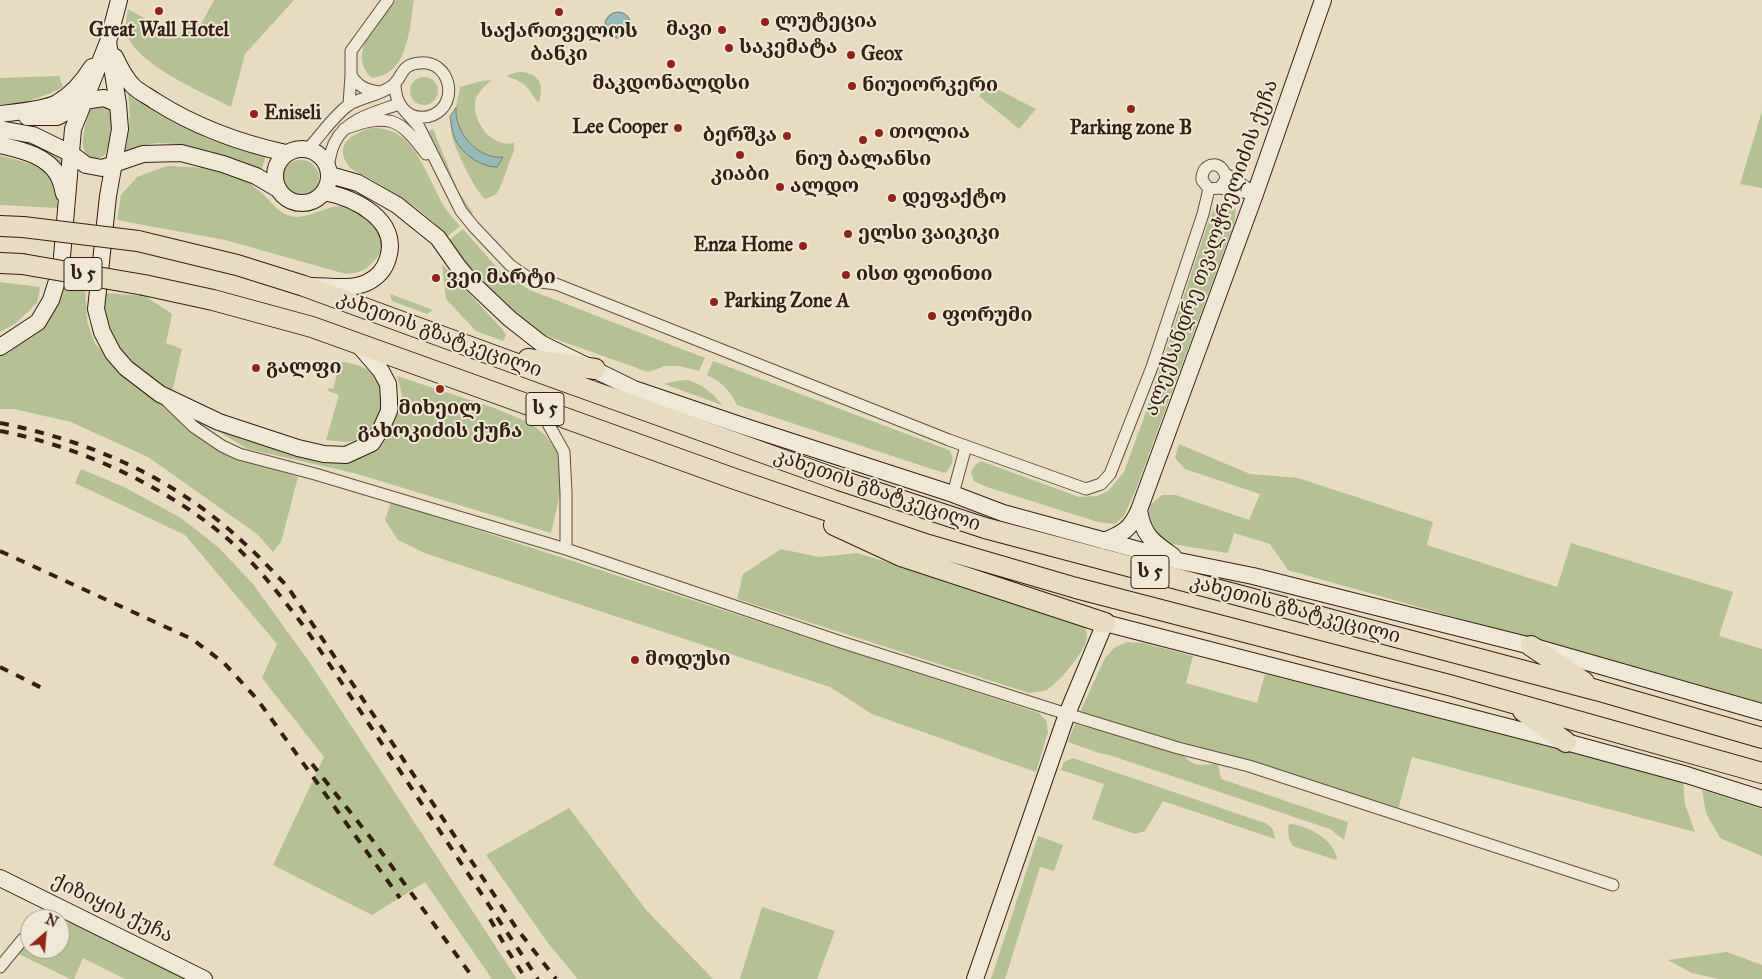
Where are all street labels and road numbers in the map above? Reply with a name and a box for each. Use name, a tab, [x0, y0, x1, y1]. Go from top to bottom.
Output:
street label: ალექსანდრე თვალჭრელიძის ქუჩა	[1140, 77, 1284, 419]
road number: ს 5	[64, 258, 102, 290]
street label: კახეთის გზატკეცილი	[333, 287, 545, 383]
road number: ს 5	[526, 392, 564, 426]
street label: კახეთის გზატკეცილი	[771, 444, 983, 538]
road number: ს 5	[1131, 556, 1169, 588]
street label: კახეთის გზატკეცილი	[1187, 570, 1403, 650]
street label: ქიზიყის ქუჩა	[48, 869, 176, 949]

